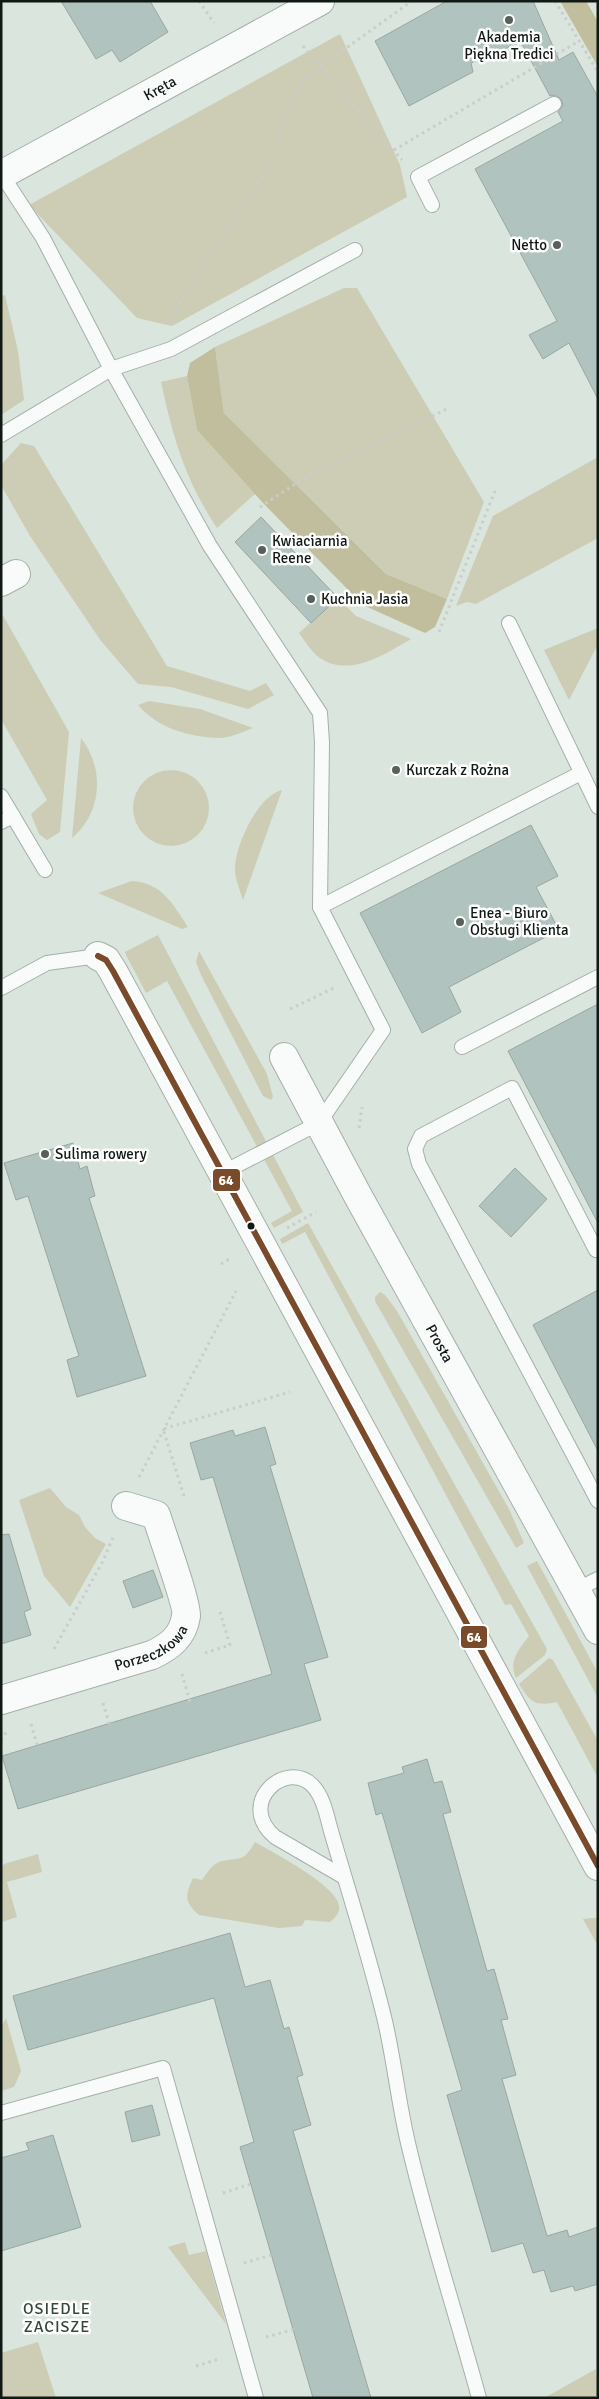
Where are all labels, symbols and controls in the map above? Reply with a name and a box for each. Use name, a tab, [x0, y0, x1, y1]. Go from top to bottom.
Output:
marker: Akademia Piękna Tredici	[503, 14, 515, 26]
place label: Akademia Piękna Tredici	[464, 28, 554, 63]
street label: Kręta	[140, 72, 179, 105]
place label: Netto	[511, 236, 547, 254]
marker: Netto	[551, 239, 563, 251]
place label: Kwiaciarnia Reene	[272, 532, 348, 567]
marker: Kwiaciarnia Reene	[256, 544, 268, 556]
place label: Kuchnia Jasia	[321, 590, 408, 608]
marker: Kuchnia Jasia	[305, 593, 317, 605]
place label: Kurczak z Rożna	[406, 761, 509, 779]
marker: Kurczak z Rożna	[390, 764, 402, 776]
place label: Enea - Biuro Obsługi Klienta	[470, 904, 569, 939]
marker: Enea - Biuro Obsługi Klienta	[454, 916, 466, 928]
place label: Sulima rowery	[55, 1145, 147, 1163]
marker: Sulima rowery	[39, 1148, 51, 1160]
line badge: 64	[212, 1168, 241, 1192]
text: 64	[218, 1172, 234, 1189]
unlabelled marker	[246, 1221, 256, 1231]
street label: Prosta	[422, 1321, 457, 1366]
street label: Porzeczkowa	[112, 1622, 192, 1675]
line badge: 64	[460, 1625, 488, 1649]
text: 64	[466, 1629, 482, 1646]
district label: OSIEDLE ZACISZE	[23, 2299, 91, 2337]

